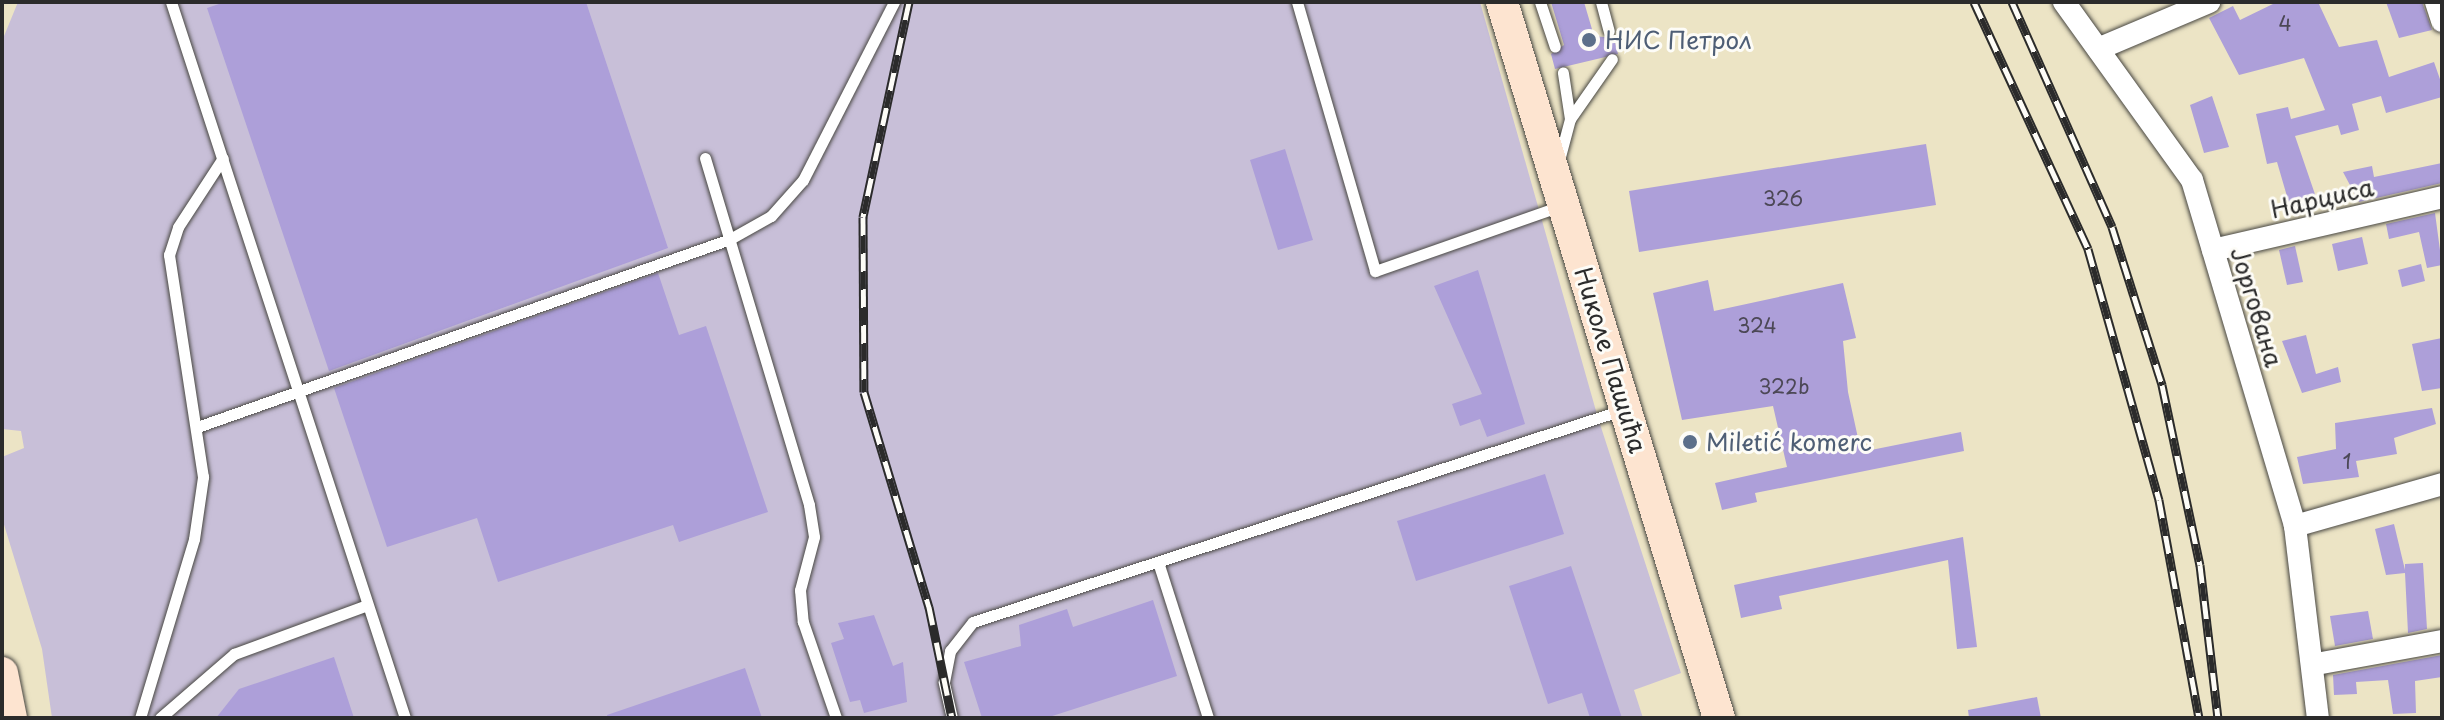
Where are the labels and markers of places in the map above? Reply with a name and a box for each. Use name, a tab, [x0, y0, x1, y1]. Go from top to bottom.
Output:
place label: НИС Петрол	[1605, 26, 1753, 54]
marker: НИС Петрол	[1580, 31, 1598, 49]
place label: Miletić komerc	[1706, 428, 1873, 456]
marker: Miletić komerc	[1681, 433, 1699, 451]

